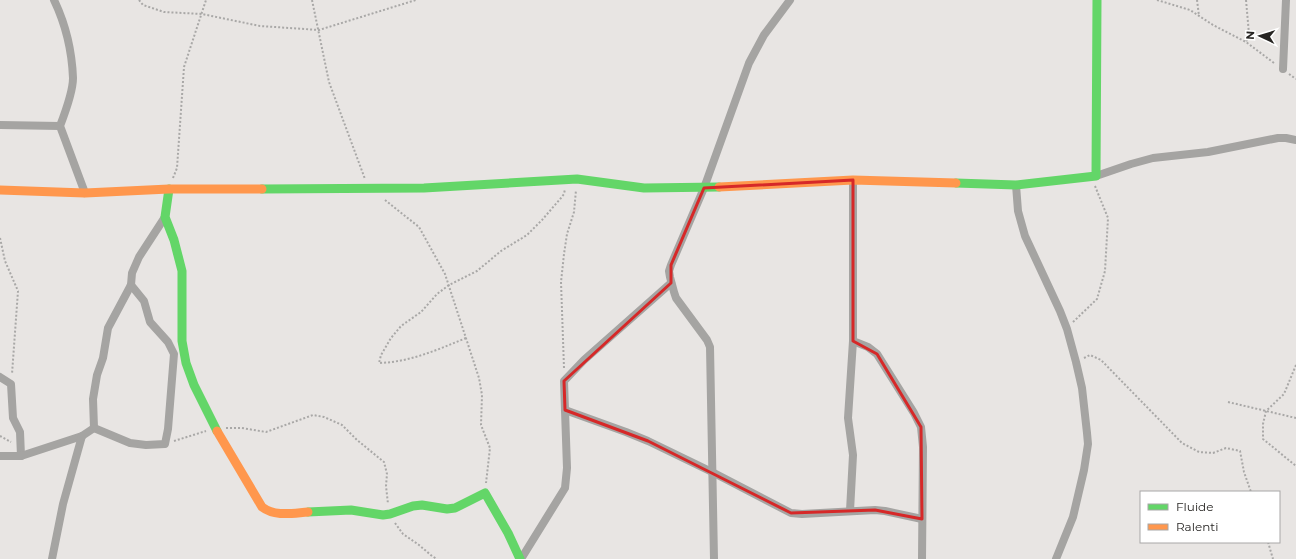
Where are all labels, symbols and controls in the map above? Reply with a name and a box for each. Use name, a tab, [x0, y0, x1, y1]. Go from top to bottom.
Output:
north arrow	[1240, 16, 1280, 56]
text: N	[1243, 30, 1257, 40]
legend	[1140, 491, 1280, 543]
text: Fluide	[1176, 499, 1214, 514]
text: Ralenti	[1176, 519, 1218, 534]

